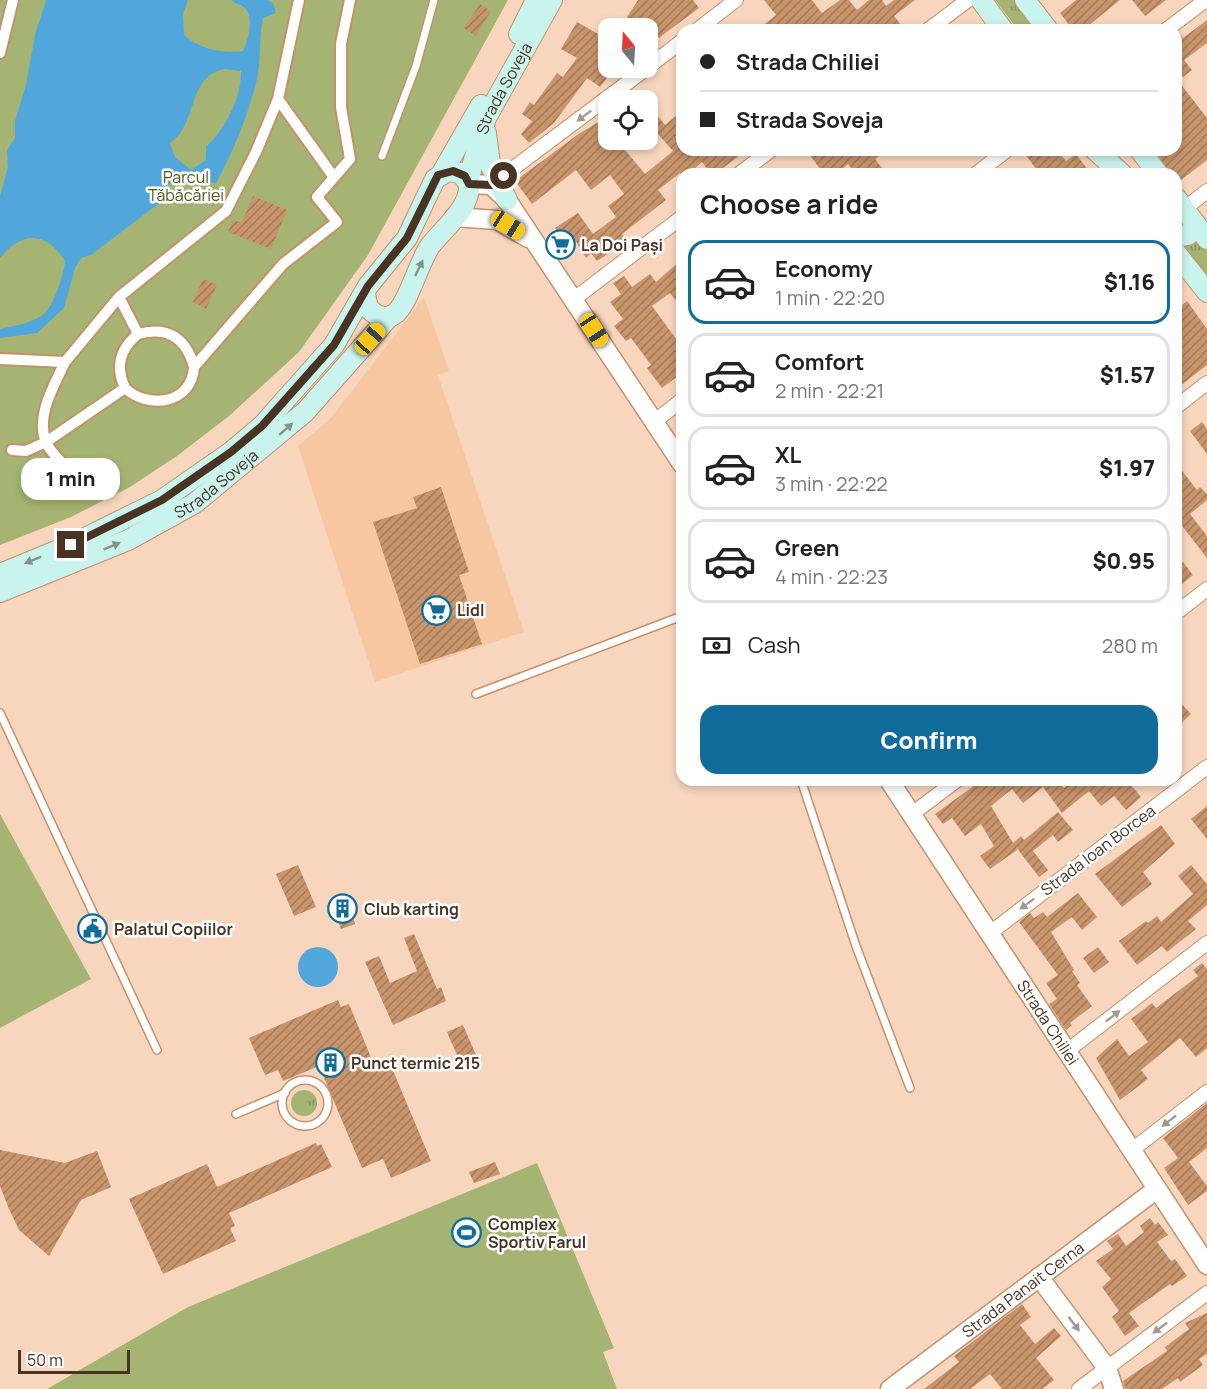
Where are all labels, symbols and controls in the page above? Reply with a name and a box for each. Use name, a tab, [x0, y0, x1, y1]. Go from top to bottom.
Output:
north arrow	[598, 18, 658, 78]
map controls	[598, 18, 658, 150]
street label: Strada Soveja	[471, 38, 537, 137]
text: Strada Chiliei	[736, 47, 880, 77]
button: locate	[598, 90, 658, 150]
text: Strada Soveja	[736, 105, 883, 135]
one-way arrow	[577, 109, 592, 121]
route start	[490, 162, 517, 189]
park label: Parcul Tăbăcăriei	[148, 166, 224, 206]
text: Choose a ride	[700, 185, 878, 222]
car	[488, 208, 528, 242]
supermarket icon: La Doi Pași	[544, 229, 576, 261]
place label: La Doi Pași	[581, 234, 663, 256]
text: Economy	[775, 254, 873, 284]
icon: car	[703, 255, 757, 309]
one-way arrow	[413, 259, 423, 277]
text: $1.16	[1104, 267, 1155, 297]
text: 1 min · 22:20	[775, 284, 885, 311]
car	[577, 310, 611, 350]
car	[351, 320, 389, 358]
text: Comfort	[775, 347, 864, 377]
icon: car	[703, 348, 757, 402]
text: $1.57	[1100, 360, 1155, 390]
text: 2 min · 22:21	[775, 377, 884, 404]
one-way arrow	[278, 423, 293, 436]
text: XL	[775, 440, 801, 470]
icon: car	[703, 441, 757, 495]
street label: Strada Soveja	[170, 444, 263, 523]
text: $1.97	[1099, 453, 1155, 483]
callout: 1 min	[22, 458, 121, 500]
text: 1 min	[45, 465, 96, 492]
text: 3 min · 22:22	[775, 470, 888, 497]
route end	[57, 531, 84, 558]
text: Green	[775, 533, 840, 563]
icon: car	[703, 534, 757, 588]
one-way arrow	[104, 541, 122, 551]
text: $0.95	[1092, 546, 1155, 576]
one-way arrow	[24, 556, 42, 565]
text: 4 min · 22:23	[775, 563, 888, 590]
supermarket icon: Lidl	[420, 594, 452, 626]
place label: Lidl	[457, 599, 484, 621]
icon: cash	[700, 629, 733, 662]
text: Cash	[748, 630, 801, 660]
text: 280 m	[1102, 632, 1158, 659]
button: Confirm	[700, 705, 1158, 774]
street label: Strada Ioan Borcea	[1036, 800, 1160, 900]
building icon: Club karting	[327, 893, 359, 925]
place label: Club karting	[364, 898, 459, 920]
one-way arrow	[1019, 898, 1035, 911]
public building icon: Palatul Copiilor	[77, 913, 109, 945]
place label: Palatul Copiilor	[114, 918, 233, 940]
street label: Strada Chiliei	[1012, 976, 1084, 1069]
one-way arrow	[1106, 1010, 1121, 1022]
building icon: Punct termic 215	[314, 1047, 346, 1079]
place label: Punct termic 215	[351, 1052, 480, 1074]
one-way arrow	[1162, 1114, 1177, 1126]
place label: Complex Sportiv Farul	[488, 1213, 586, 1253]
sports icon: Complex Sportiv Farul	[451, 1217, 483, 1249]
street label: Strada Panait Cerna	[957, 1237, 1088, 1342]
one-way arrow	[1068, 1316, 1080, 1332]
one-way arrow	[1153, 1322, 1169, 1334]
scale bar	[18, 1347, 130, 1374]
text: 50 m	[27, 1349, 63, 1371]

